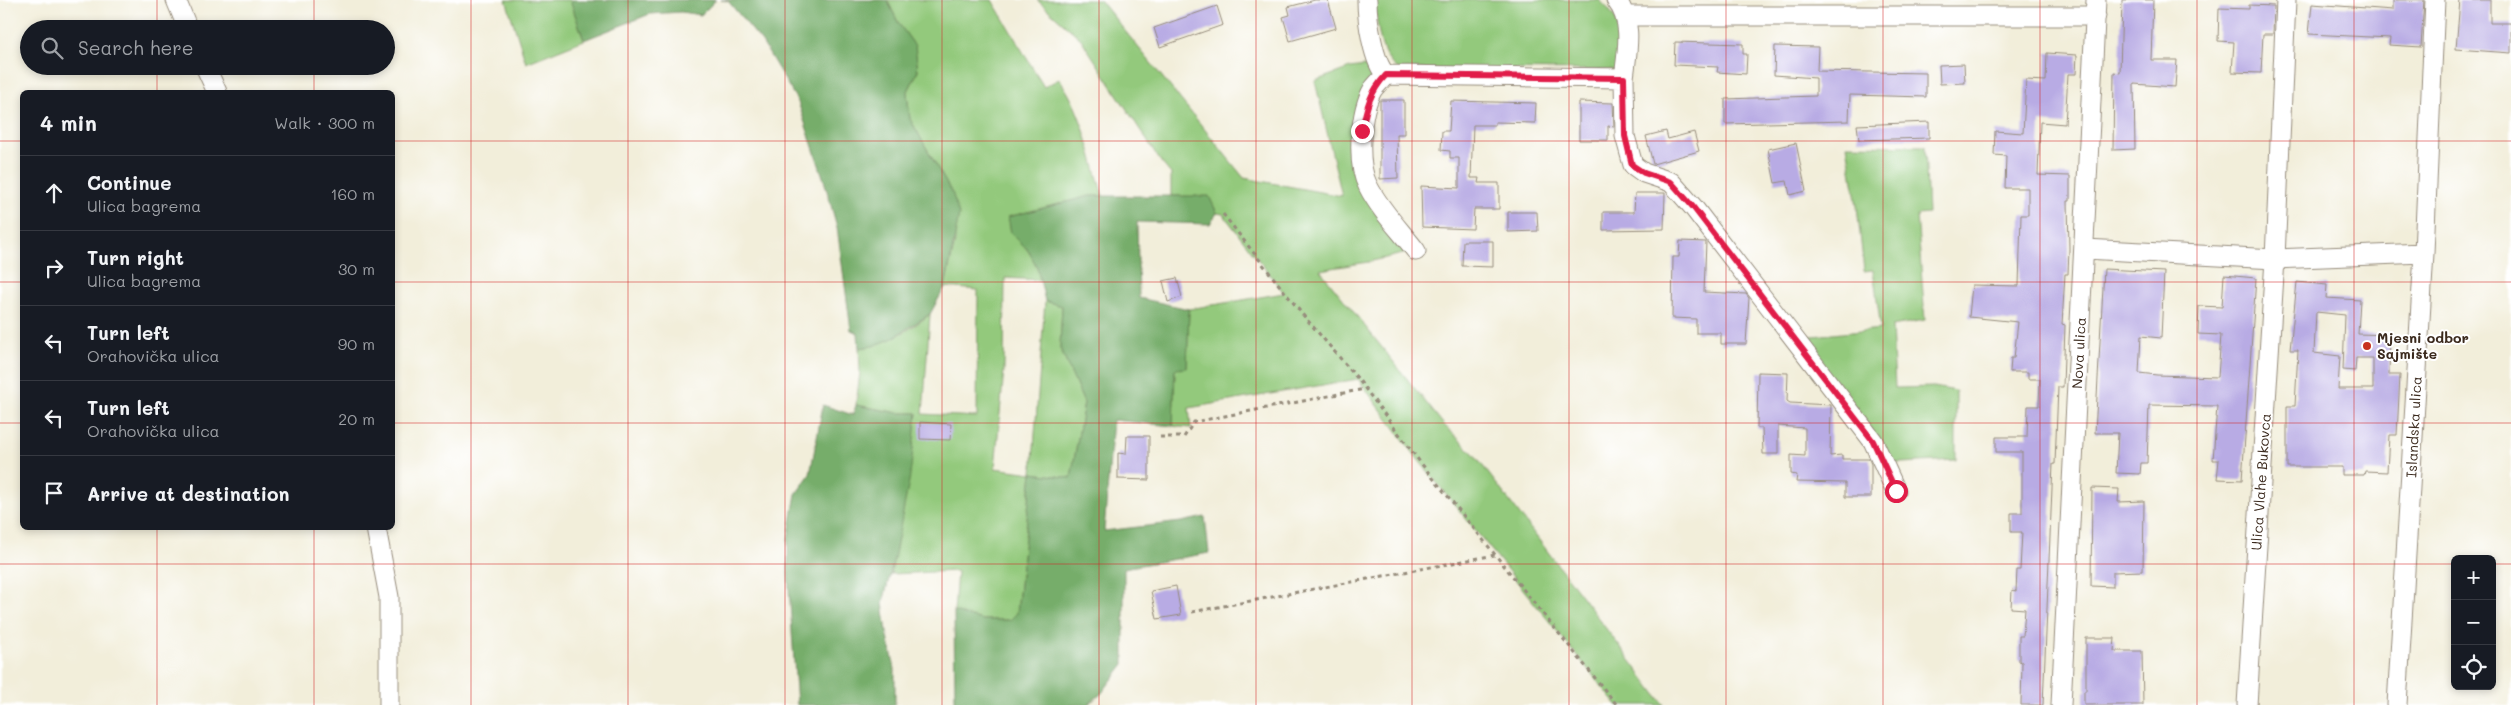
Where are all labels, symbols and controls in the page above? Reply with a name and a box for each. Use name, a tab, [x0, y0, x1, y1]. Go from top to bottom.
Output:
search box	[20, 20, 395, 75]
icon: search	[38, 34, 66, 62]
text: Search here	[78, 35, 194, 60]
text: 4 min	[40, 109, 97, 136]
text: Walk · 300 m	[274, 112, 375, 133]
route end	[1351, 120, 1374, 143]
text: Continue	[87, 170, 172, 195]
icon: ahead	[40, 179, 68, 207]
text: 160 m	[330, 183, 375, 204]
text: Ulica bagrema	[87, 195, 201, 216]
text: Turn right	[87, 245, 184, 270]
icon: right	[40, 254, 68, 282]
text: 30 m	[338, 258, 375, 279]
text: Ulica bagrema	[87, 270, 201, 291]
street label: Nova ulica	[2067, 317, 2090, 389]
text: Turn left	[87, 320, 170, 345]
place label: Mjesni odbor Sajmište	[2377, 328, 2469, 363]
icon: left	[40, 329, 68, 357]
text: 90 m	[338, 333, 375, 354]
marker: Mjesni odbor Sajmište	[2361, 340, 2373, 352]
text: Orahovička ulica	[87, 345, 220, 366]
street label: Islandska ulica	[2401, 376, 2426, 478]
text: Turn left	[87, 395, 170, 420]
icon: left	[40, 404, 68, 432]
text: 20 m	[338, 408, 375, 429]
street label: Ulica Vlahe Bukovca	[2246, 413, 2275, 551]
text: Orahovička ulica	[87, 420, 220, 441]
icon: arrive	[40, 479, 68, 507]
route start	[1885, 480, 1908, 503]
text: Arrive at destination	[87, 481, 290, 506]
map controls	[2451, 555, 2496, 690]
button: +	[2451, 555, 2496, 600]
button: −	[2451, 600, 2496, 645]
button: locate	[2451, 645, 2496, 690]

